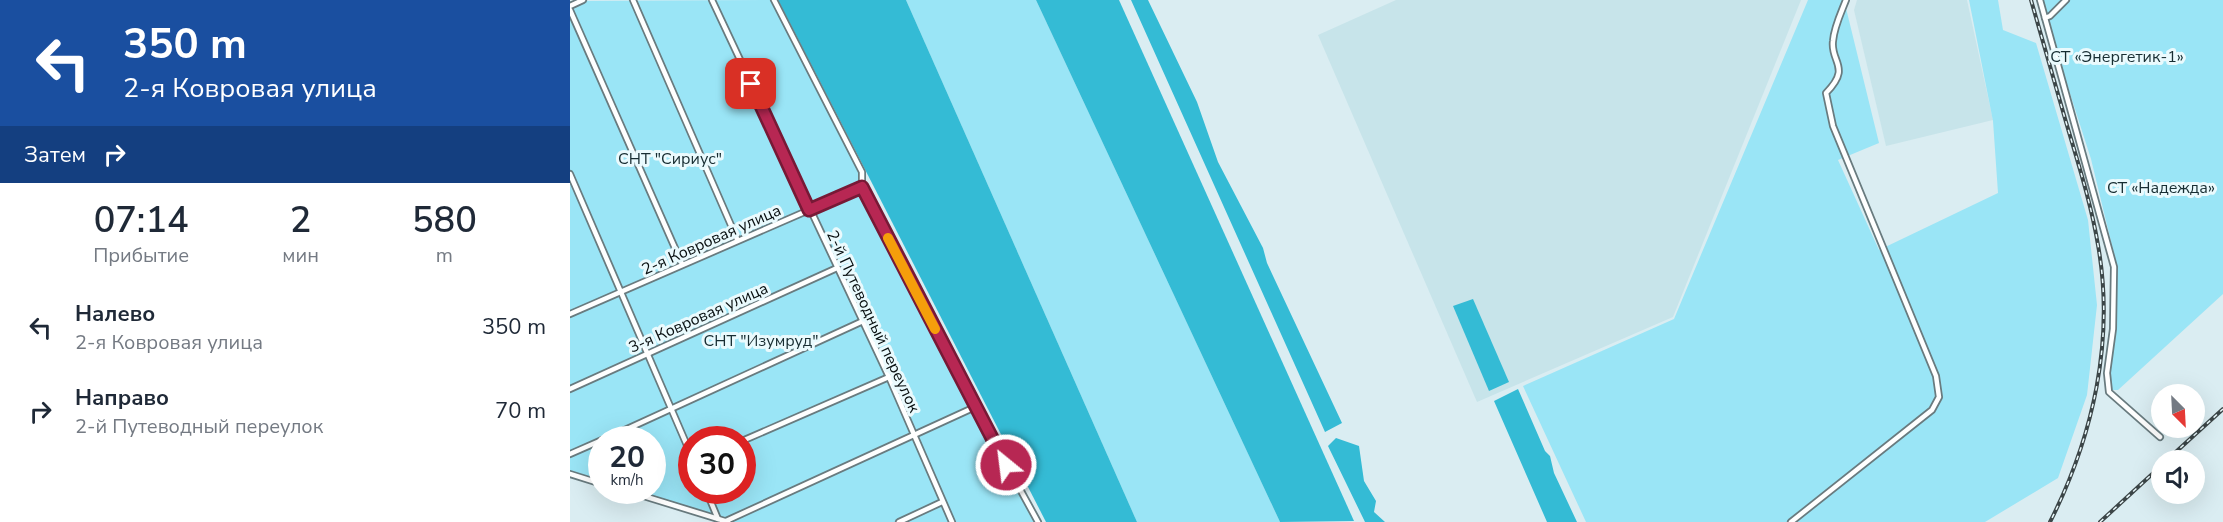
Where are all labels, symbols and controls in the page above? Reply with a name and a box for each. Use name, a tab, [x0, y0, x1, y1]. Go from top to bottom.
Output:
text: 350 m	[123, 16, 247, 73]
icon: left	[24, 24, 102, 102]
park label: СТ «Энергетик-1»	[2050, 46, 2184, 68]
pin	[725, 58, 776, 109]
icon: arrive	[734, 67, 767, 100]
text: 2-я Ковровая улица	[123, 70, 377, 107]
icon: right	[98, 138, 131, 171]
text: Затем	[24, 140, 86, 170]
park label: СНТ "Сириус"	[618, 148, 722, 170]
park label: СТ «Надежда»	[2107, 177, 2215, 199]
text: 07:14	[94, 196, 189, 245]
text: 2	[290, 196, 311, 245]
text: 580	[412, 196, 477, 245]
street label: 2-я Ковровая улица	[638, 199, 785, 281]
street label: 2-й Путеводный переулок	[821, 227, 925, 417]
text: Прибытие	[93, 242, 189, 269]
text: мин	[282, 242, 319, 269]
text: m	[436, 242, 453, 269]
street label: 3-я Ковровая улица	[625, 277, 772, 359]
text: Налево	[75, 299, 155, 329]
icon: left	[24, 311, 57, 344]
text: 350 m	[482, 312, 546, 342]
text: 2-я Ковровая улица	[75, 329, 263, 356]
park label: СНТ "Изумруд"	[704, 330, 818, 352]
text: Направо	[75, 383, 169, 413]
north arrow	[2151, 384, 2205, 438]
map controls	[2151, 384, 2205, 504]
icon: right	[24, 395, 57, 428]
text: 70 m	[495, 396, 546, 426]
text: 2-й Путеводный переулок	[75, 413, 323, 440]
speed limit sign: 30	[678, 426, 756, 504]
position arrow	[974, 433, 1038, 497]
text: 20	[609, 437, 645, 478]
button: sound	[2151, 450, 2205, 504]
text: km/h	[610, 470, 644, 490]

